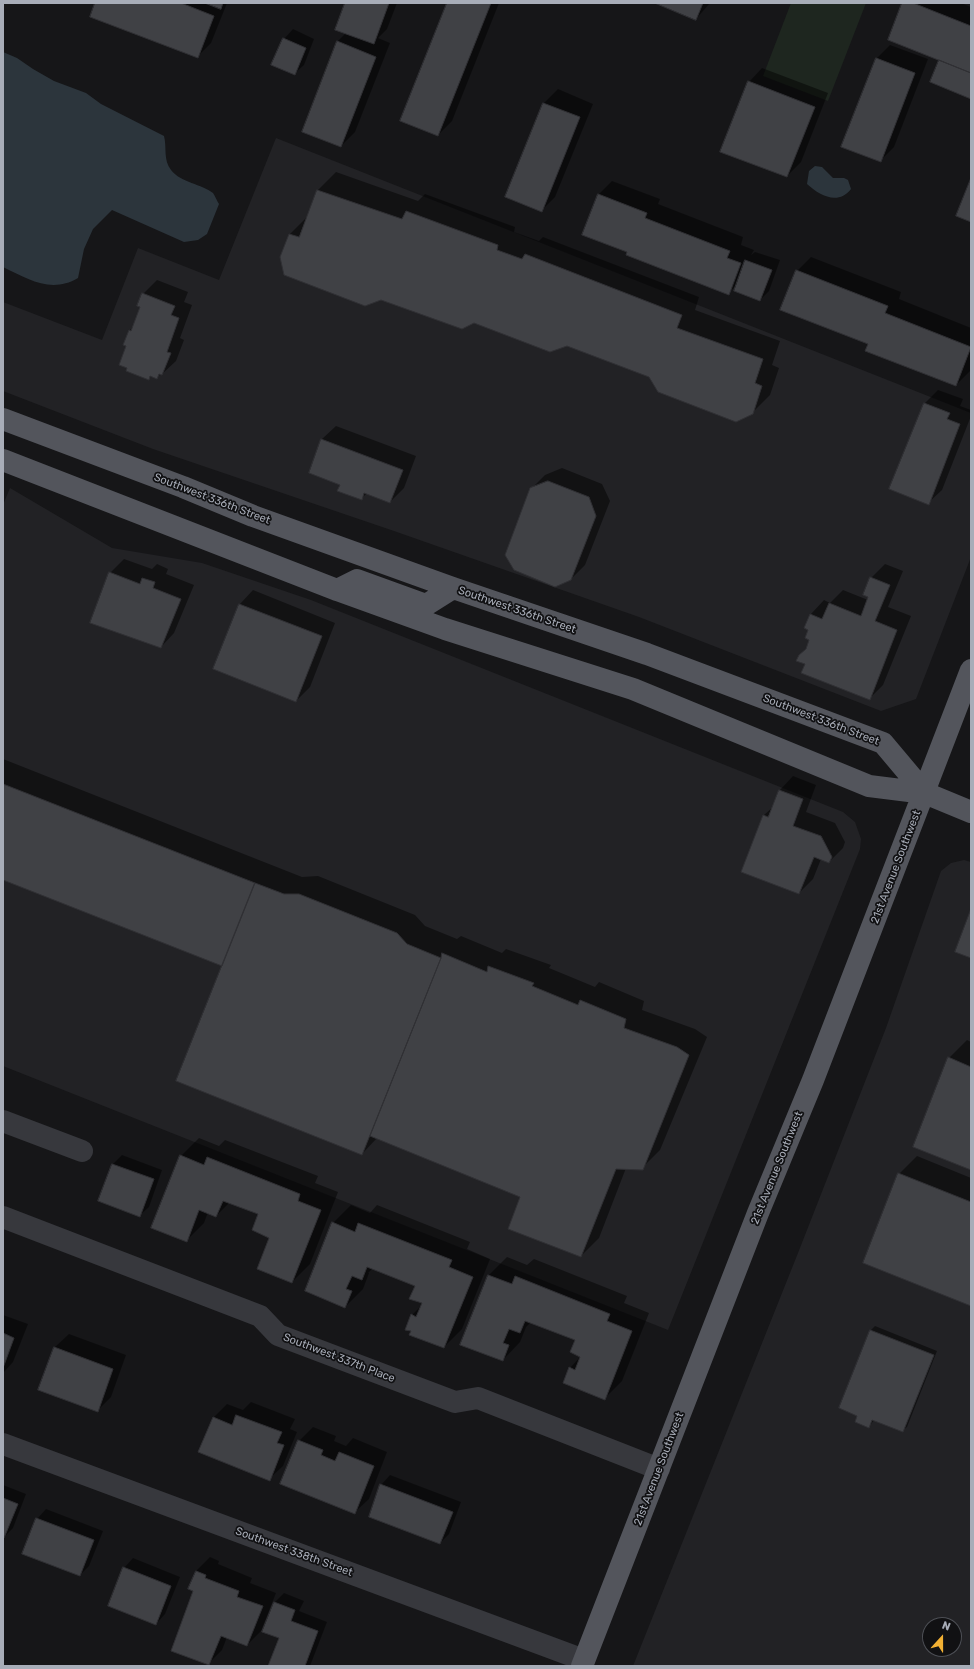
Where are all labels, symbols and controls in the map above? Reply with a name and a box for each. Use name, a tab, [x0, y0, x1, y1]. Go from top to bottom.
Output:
street label: Southwest 336th Street	[152, 471, 272, 527]
street label: Southwest 336th Street	[456, 584, 578, 636]
street label: Southwest 336th Street	[761, 692, 881, 748]
street label: 21st Avenue Southwest	[868, 808, 924, 926]
street label: 21st Avenue Southwest	[748, 1110, 806, 1226]
street label: Southwest 337th Place	[281, 1331, 397, 1385]
street label: 21st Avenue Southwest	[631, 1410, 687, 1528]
street label: Southwest 338th Street	[234, 1525, 354, 1579]
north arrow	[922, 1617, 962, 1657]
text: N	[940, 1619, 952, 1634]

